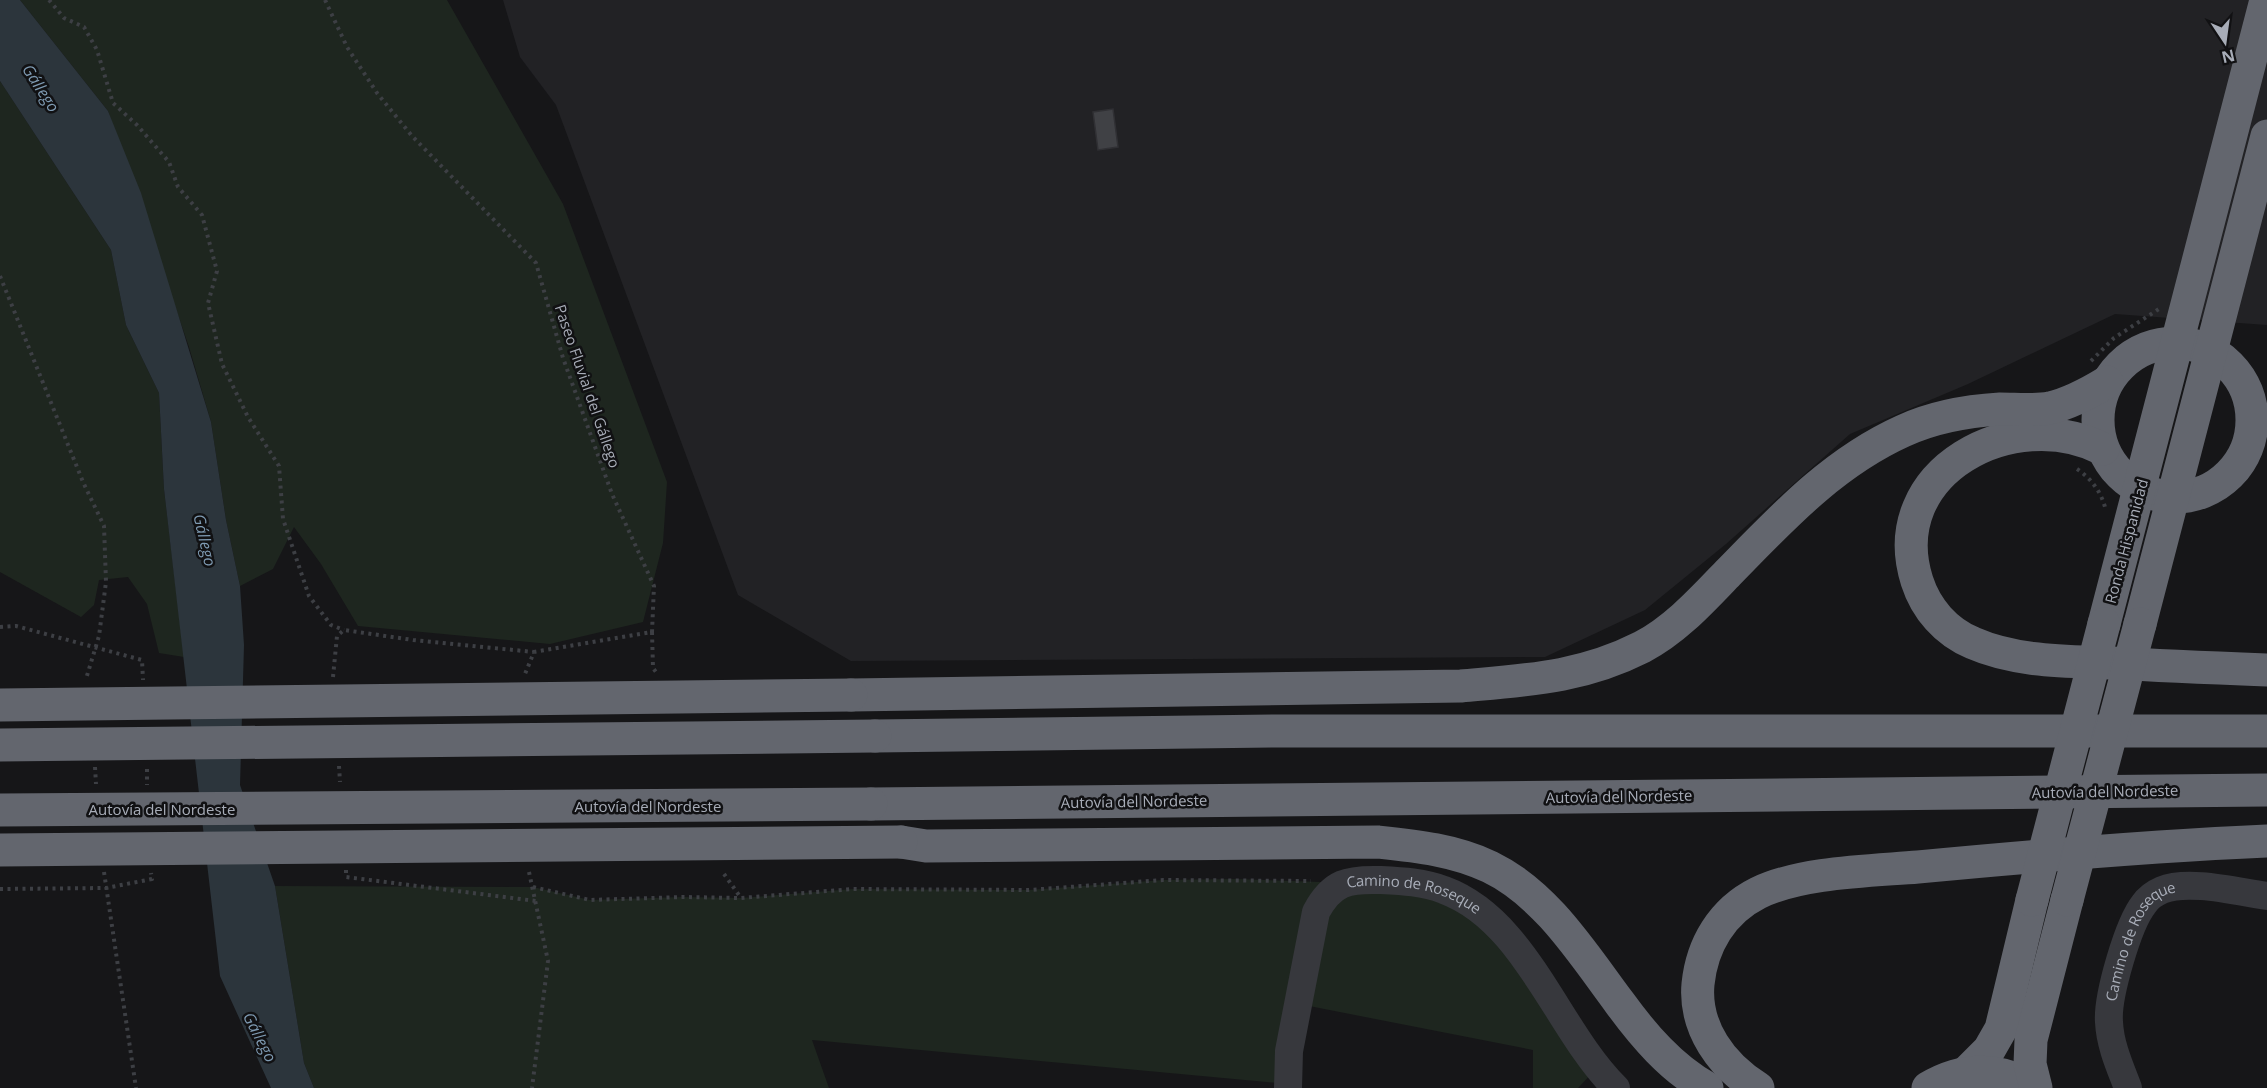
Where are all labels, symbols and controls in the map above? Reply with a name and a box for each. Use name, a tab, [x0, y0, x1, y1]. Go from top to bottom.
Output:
north arrow	[2195, 12, 2255, 72]
text: N	[2220, 44, 2237, 69]
water label: Gállego	[17, 60, 65, 116]
street label: Paseo Fluvial del Gállego	[551, 302, 625, 470]
street label: Ronda Hispanidad	[2100, 477, 2152, 605]
water label: Gállego	[188, 512, 222, 568]
street label: Autovía del Nordeste	[2031, 780, 2179, 802]
street label: Autovía del Nordeste	[1545, 785, 1693, 807]
street label: Autovía del Nordeste	[1060, 790, 1208, 812]
street label: Autovía del Nordeste	[575, 796, 721, 816]
street label: Autovía del Nordeste	[89, 799, 235, 819]
street label: Camino de Roseque	[1344, 870, 1486, 918]
street label: Camino de Roseque	[2101, 877, 2177, 1003]
water label: Gállego	[238, 1008, 282, 1066]

